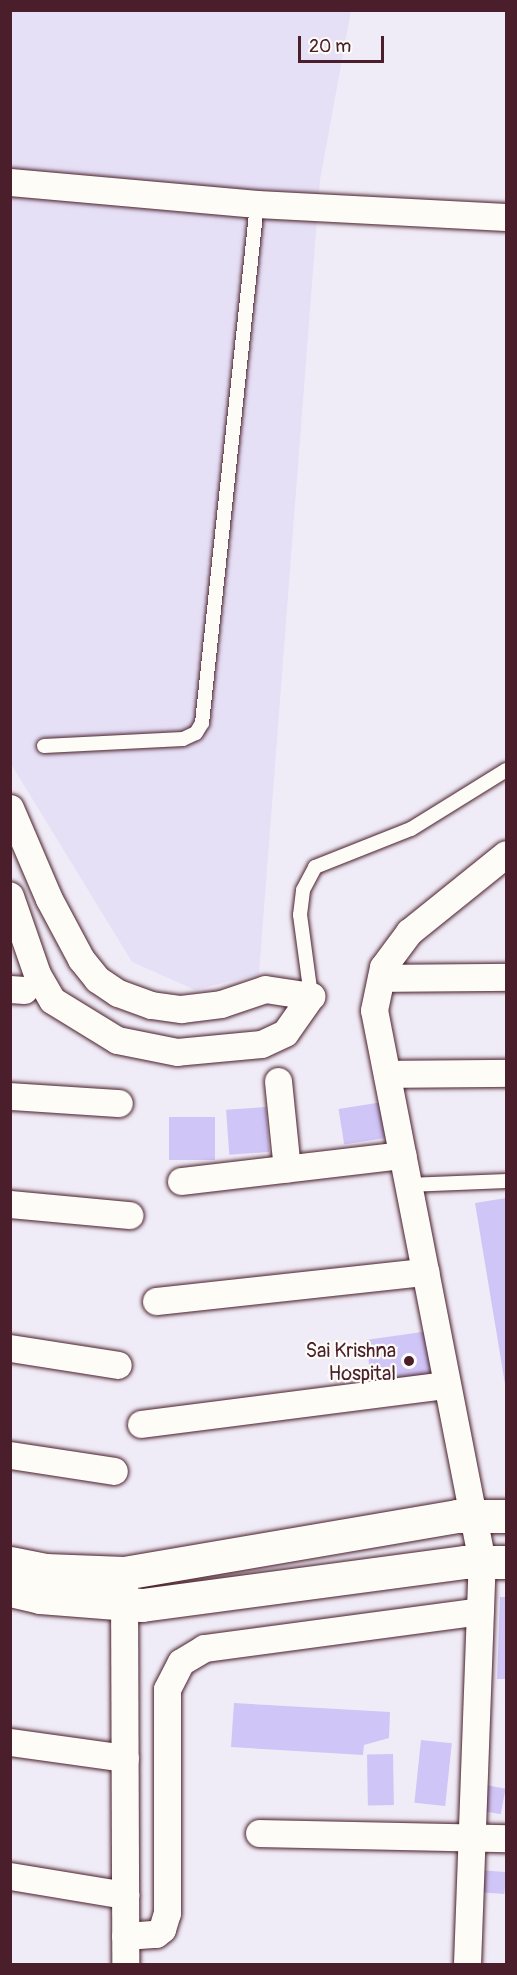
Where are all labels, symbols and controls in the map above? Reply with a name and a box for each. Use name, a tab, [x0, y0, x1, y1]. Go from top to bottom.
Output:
scale bar	[301, 24, 386, 62]
text: 20 m	[309, 35, 351, 58]
place label: Sai Krishna Hospital	[305, 1338, 396, 1385]
marker: Sai Krishna Hospital	[400, 1352, 418, 1370]

